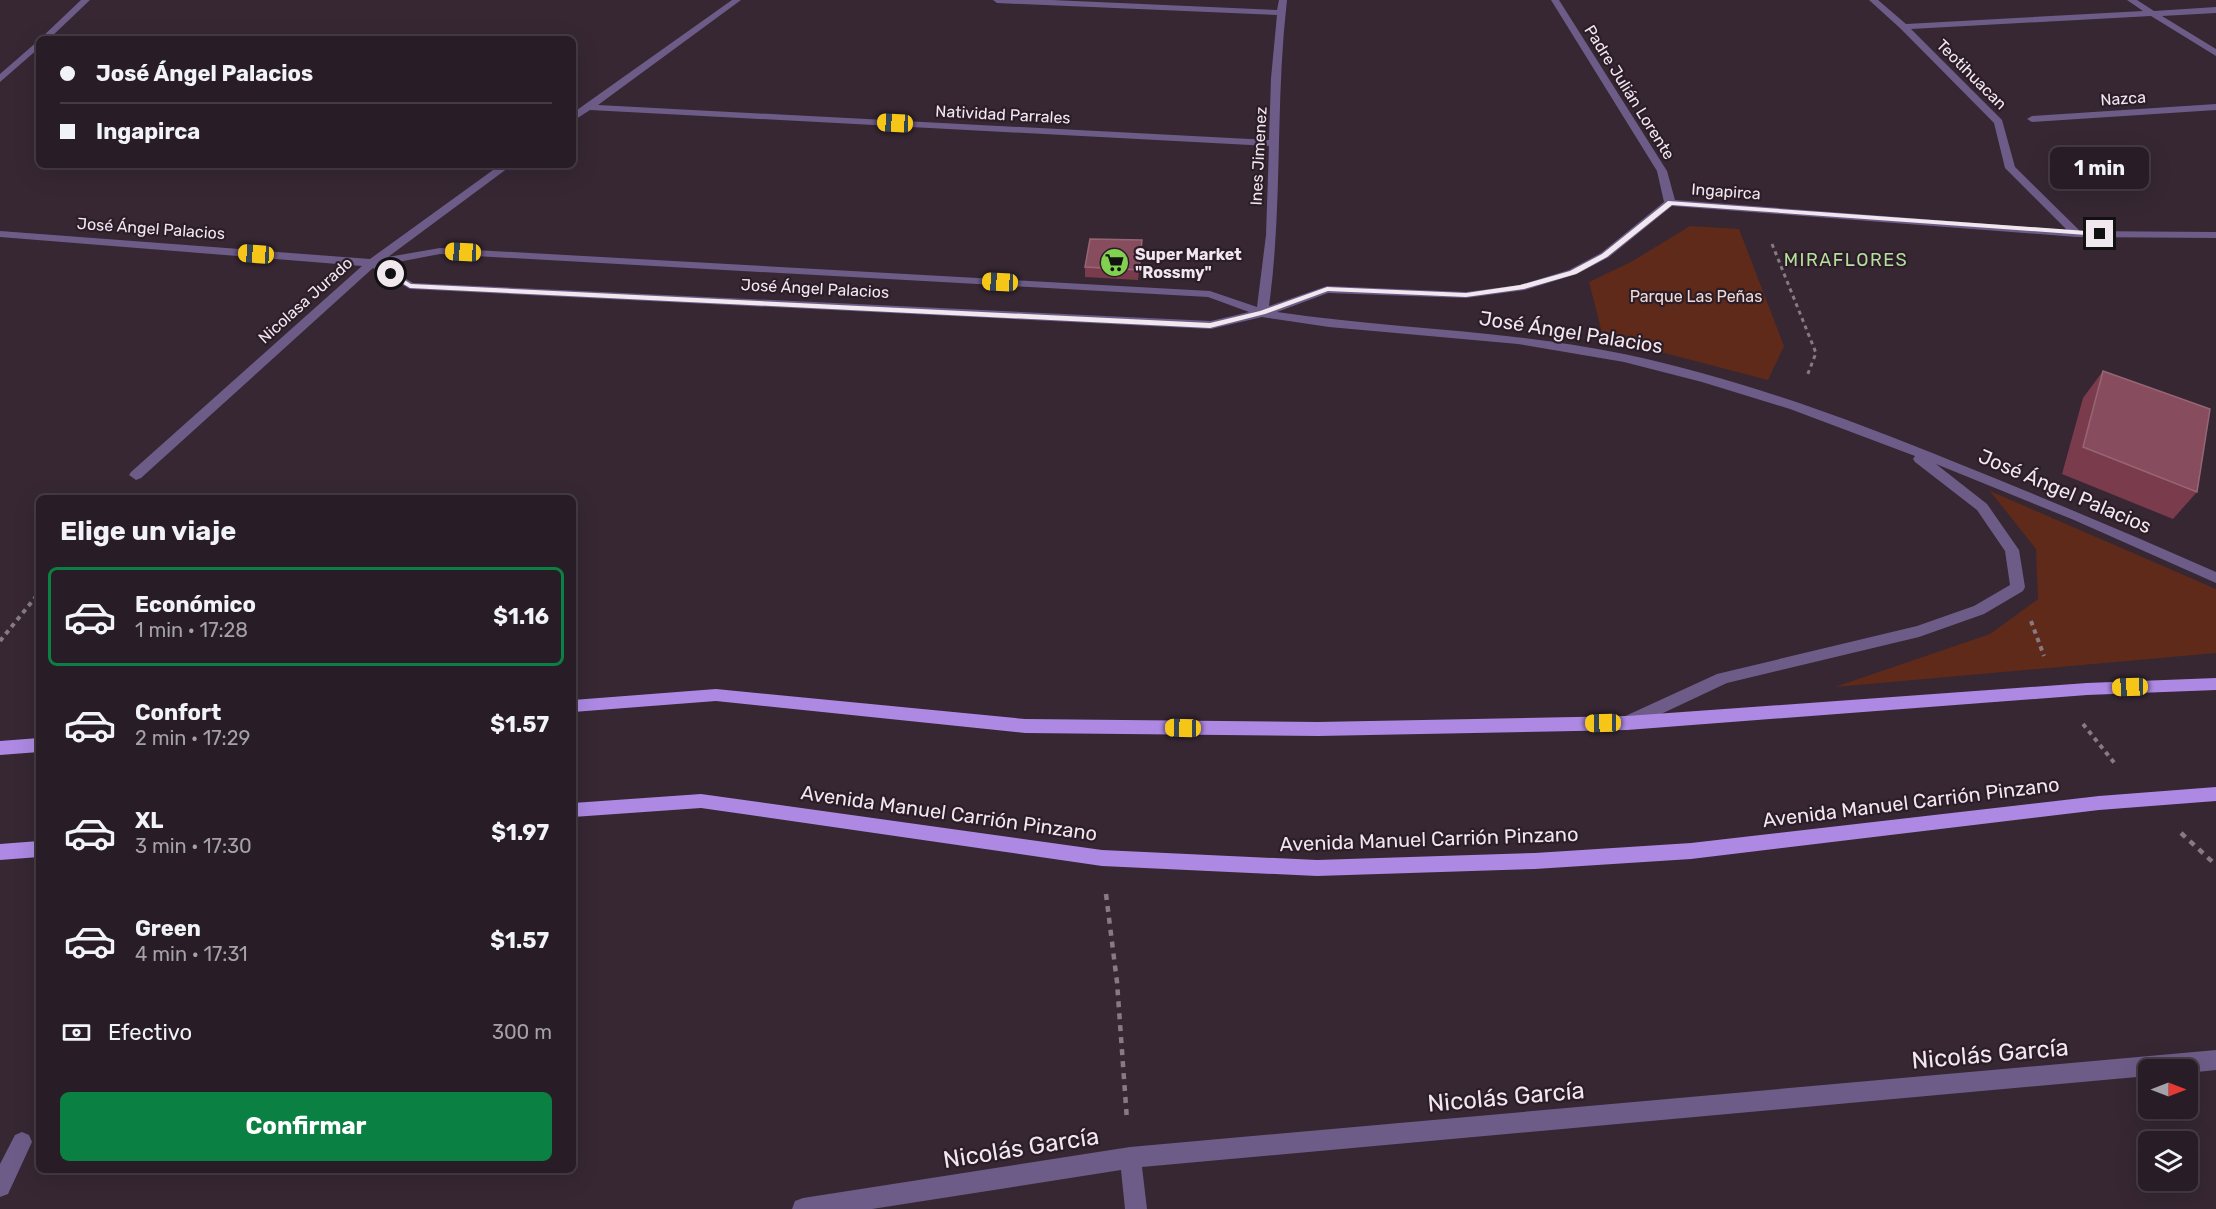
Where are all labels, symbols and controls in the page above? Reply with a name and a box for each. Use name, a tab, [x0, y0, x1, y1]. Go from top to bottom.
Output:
street label: Padre Julián Lorente	[1580, 22, 1679, 163]
street label: Teotihuacan	[1933, 35, 2011, 113]
text: José Ángel Palacios	[96, 60, 313, 87]
street label: Nazca	[2100, 87, 2146, 110]
street label: Natividad Parrales	[935, 101, 1071, 128]
street label: Ines Jimenez	[1246, 106, 1271, 206]
car	[877, 113, 913, 133]
text: Ingapirca	[96, 118, 200, 145]
callout: 1 min	[2050, 147, 2150, 189]
text: 1 min	[2074, 156, 2125, 180]
street label: Ingapirca	[1691, 180, 1761, 203]
street label: José Ángel Palacios	[76, 214, 226, 243]
route end	[2086, 220, 2113, 247]
car	[445, 242, 481, 262]
car	[237, 244, 275, 264]
place label: Super Market "Rossmy"	[1135, 245, 1242, 282]
supermarket icon: Super Market "Rossmy"	[1098, 247, 1130, 279]
district label: MIRAFLORES	[1784, 249, 1908, 271]
street label: Nicolasa Jurado	[254, 253, 356, 348]
route start	[377, 260, 404, 287]
car	[982, 272, 1018, 292]
street label: José Ángel Palacios	[740, 275, 890, 302]
park label: Parque Las Peñas	[1630, 287, 1762, 306]
street label: José Ángel Palacios	[1478, 306, 1664, 358]
street label: José Ángel Palacios	[1975, 444, 2155, 538]
text: Elige un viaje	[60, 515, 236, 547]
icon: car	[63, 590, 117, 644]
text: Económico	[135, 591, 256, 618]
text: $1.16	[493, 603, 549, 630]
text: 1 min · 17:28	[135, 618, 248, 642]
car	[2112, 677, 2148, 697]
icon: car	[63, 698, 117, 752]
text: Confort	[135, 699, 221, 726]
text: $1.57	[490, 711, 549, 738]
car	[1585, 714, 1621, 732]
car	[1165, 719, 1201, 737]
text: 2 min · 17:29	[135, 726, 250, 750]
street label: Avenida Manuel Carrión Pinzano	[1761, 772, 2061, 832]
street label: Avenida Manuel Carrión Pinzano	[799, 780, 1099, 846]
icon: car	[63, 806, 117, 860]
text: XL	[135, 807, 163, 834]
text: $1.97	[491, 819, 549, 846]
street label: Avenida Manuel Carrión Pinzano	[1279, 822, 1579, 856]
text: 3 min · 17:30	[135, 834, 252, 858]
icon: car	[63, 914, 117, 968]
text: Green	[135, 915, 201, 942]
text: $1.57	[490, 927, 549, 954]
text: 4 min · 17:31	[135, 942, 248, 966]
icon: cash	[60, 1016, 93, 1049]
text: Efectivo	[108, 1019, 192, 1046]
text: 300 m	[492, 1020, 552, 1044]
street label: Nicolás García	[1910, 1033, 2070, 1075]
north arrow	[2138, 1059, 2198, 1119]
map controls	[2138, 1059, 2198, 1191]
street label: Nicolás García	[1426, 1076, 1586, 1118]
button: Confirmar	[60, 1092, 552, 1161]
street label: Nicolás García	[941, 1122, 1101, 1174]
button: layers	[2138, 1131, 2198, 1191]

